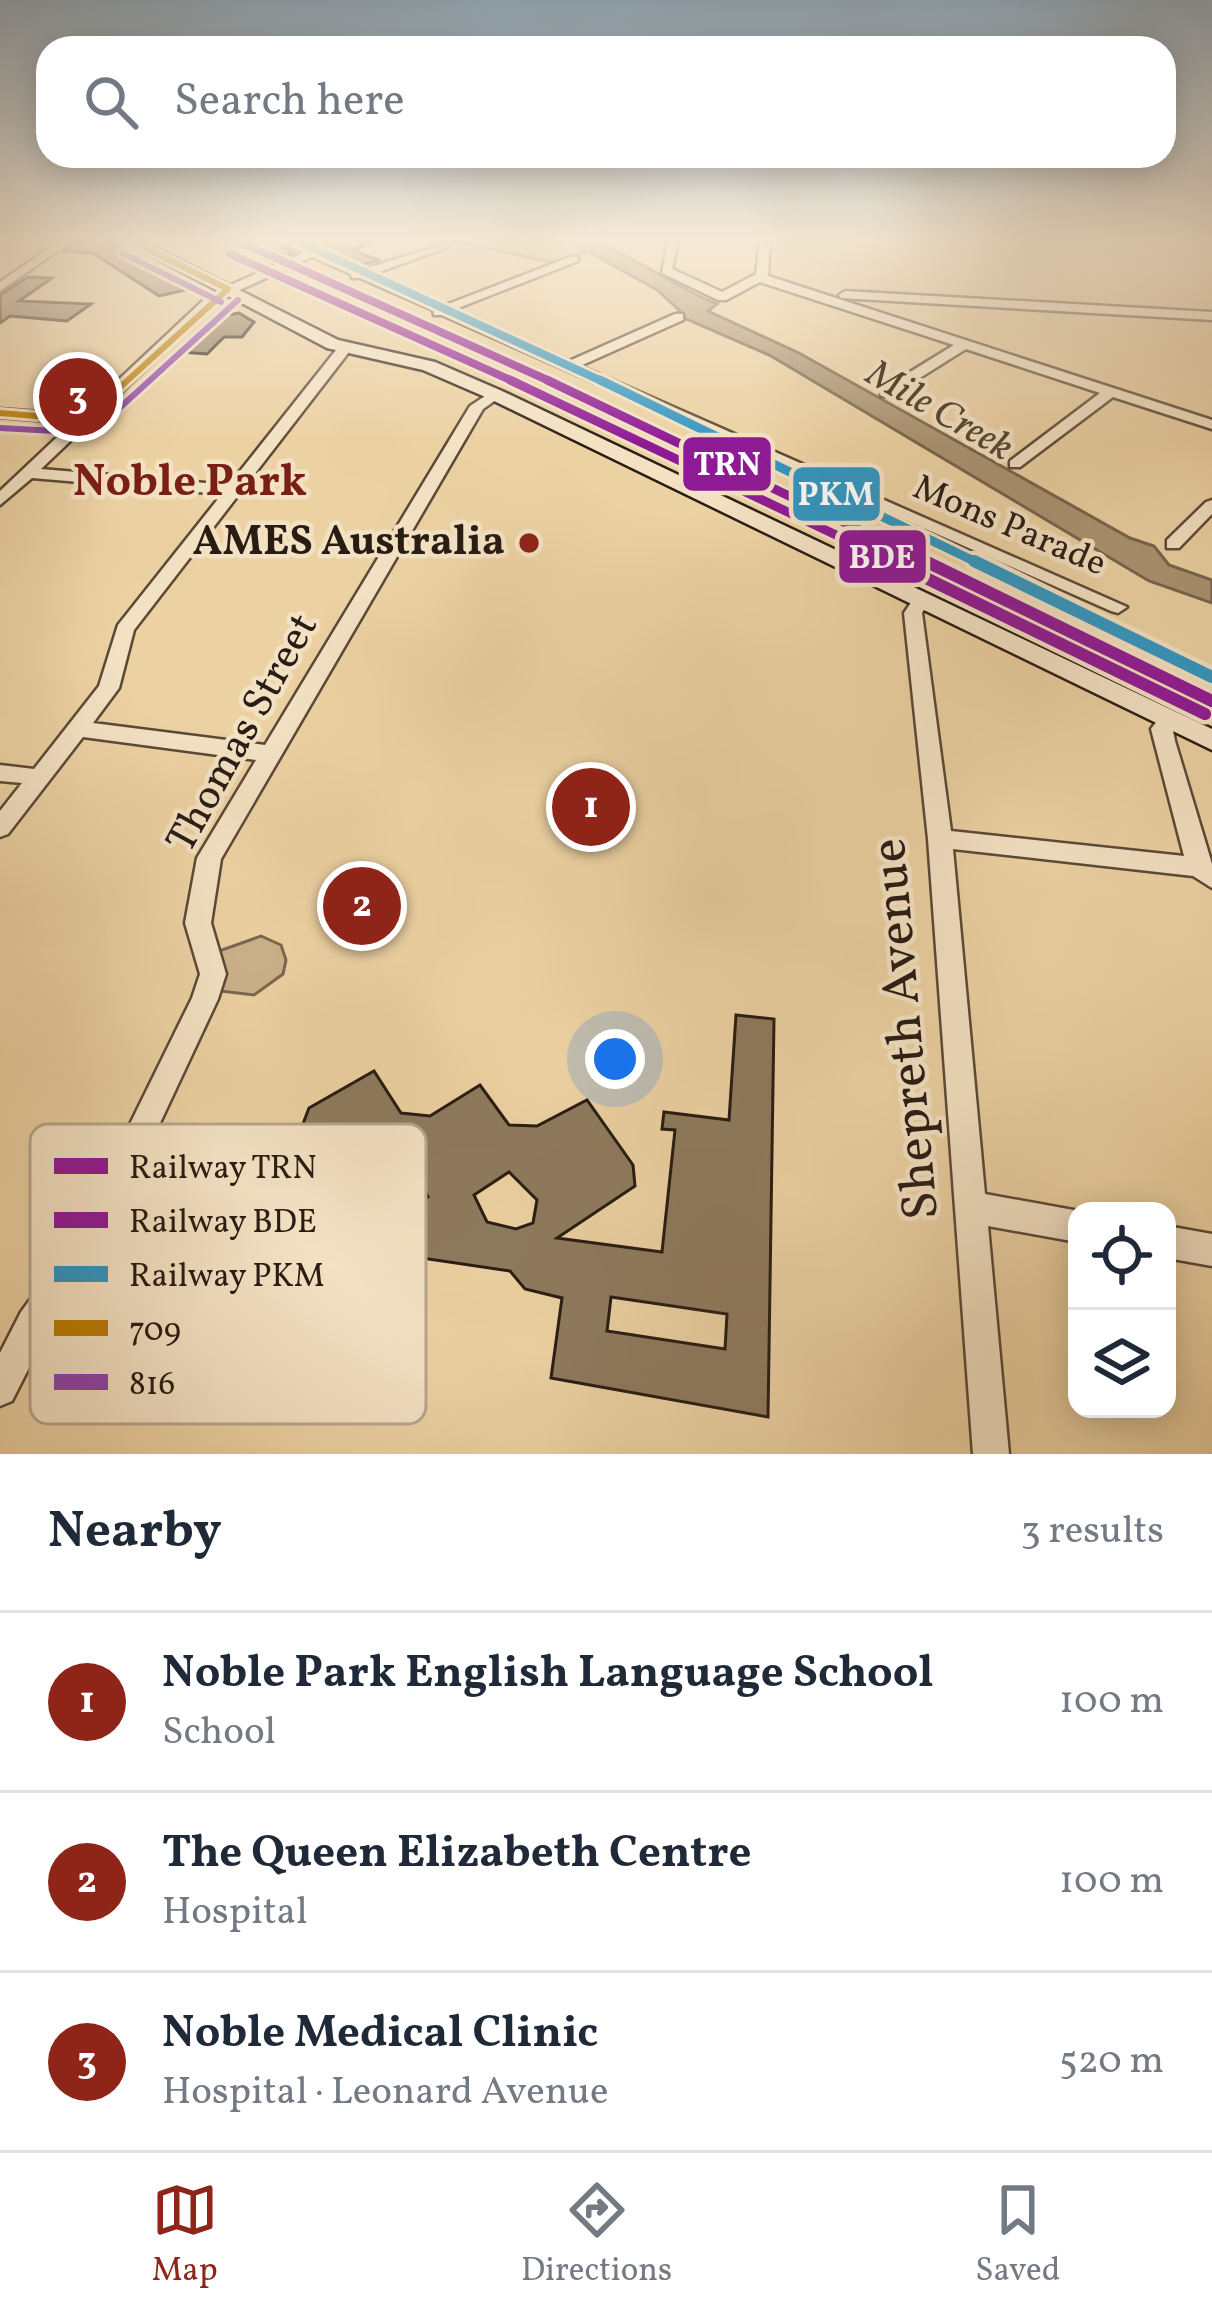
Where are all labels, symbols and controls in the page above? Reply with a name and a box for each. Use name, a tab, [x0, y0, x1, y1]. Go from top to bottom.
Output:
search box	[36, 36, 1176, 168]
icon: search	[78, 69, 144, 135]
text: Search here	[174, 71, 405, 134]
water label: Mile Creek	[854, 347, 1022, 476]
pin: 3	[39, 352, 117, 442]
line badge: TRN	[681, 435, 773, 493]
text: TRN	[693, 444, 761, 490]
district label: Noble Park	[73, 452, 307, 515]
street label: Mons Parade	[905, 464, 1113, 590]
line badge: PKM	[791, 465, 882, 523]
text: PKM	[798, 474, 875, 520]
place label: AMES Australia	[193, 514, 505, 573]
line badge: BDE	[837, 528, 928, 585]
marker: AMES Australia	[516, 530, 542, 556]
text: BDE	[849, 537, 916, 583]
street label: Thomas Street	[154, 604, 334, 864]
pin: 1	[552, 762, 630, 852]
street label: Shepreth Avenue	[855, 835, 959, 1223]
pin: 2	[323, 861, 401, 951]
your location	[585, 1029, 645, 1089]
legend	[30, 1124, 426, 1424]
text: Railway TRN	[129, 1147, 317, 1193]
text: Railway BDE	[129, 1201, 317, 1247]
map controls	[1068, 1202, 1176, 1418]
button: locate	[1068, 1202, 1176, 1310]
text: Railway PKM	[129, 1255, 325, 1301]
text: 709	[129, 1309, 181, 1355]
button: layers	[1068, 1310, 1176, 1418]
text: 816	[129, 1363, 175, 1409]
text: Nearby	[48, 1497, 222, 1568]
text: 3 results	[1021, 1505, 1164, 1559]
text: Noble Park English Language School	[162, 1643, 934, 1706]
text: 1	[79, 1675, 95, 1729]
text: 100 m	[1059, 1675, 1164, 1729]
text: School	[162, 1706, 276, 1760]
text: The Queen Elizabeth Centre	[162, 1823, 752, 1886]
text: 2	[77, 1855, 97, 1909]
text: 100 m	[1059, 1855, 1164, 1909]
text: Hospital	[162, 1886, 308, 1940]
text: Noble Medical Clinic	[162, 2003, 598, 2066]
text: 3	[77, 2035, 97, 2089]
text: 520 m	[1059, 2035, 1164, 2089]
text: Hospital · Leonard Avenue	[162, 2066, 608, 2120]
tab: Map	[152, 2177, 218, 2295]
tab: Directions	[521, 2177, 672, 2295]
tab: Saved	[975, 2177, 1060, 2295]

